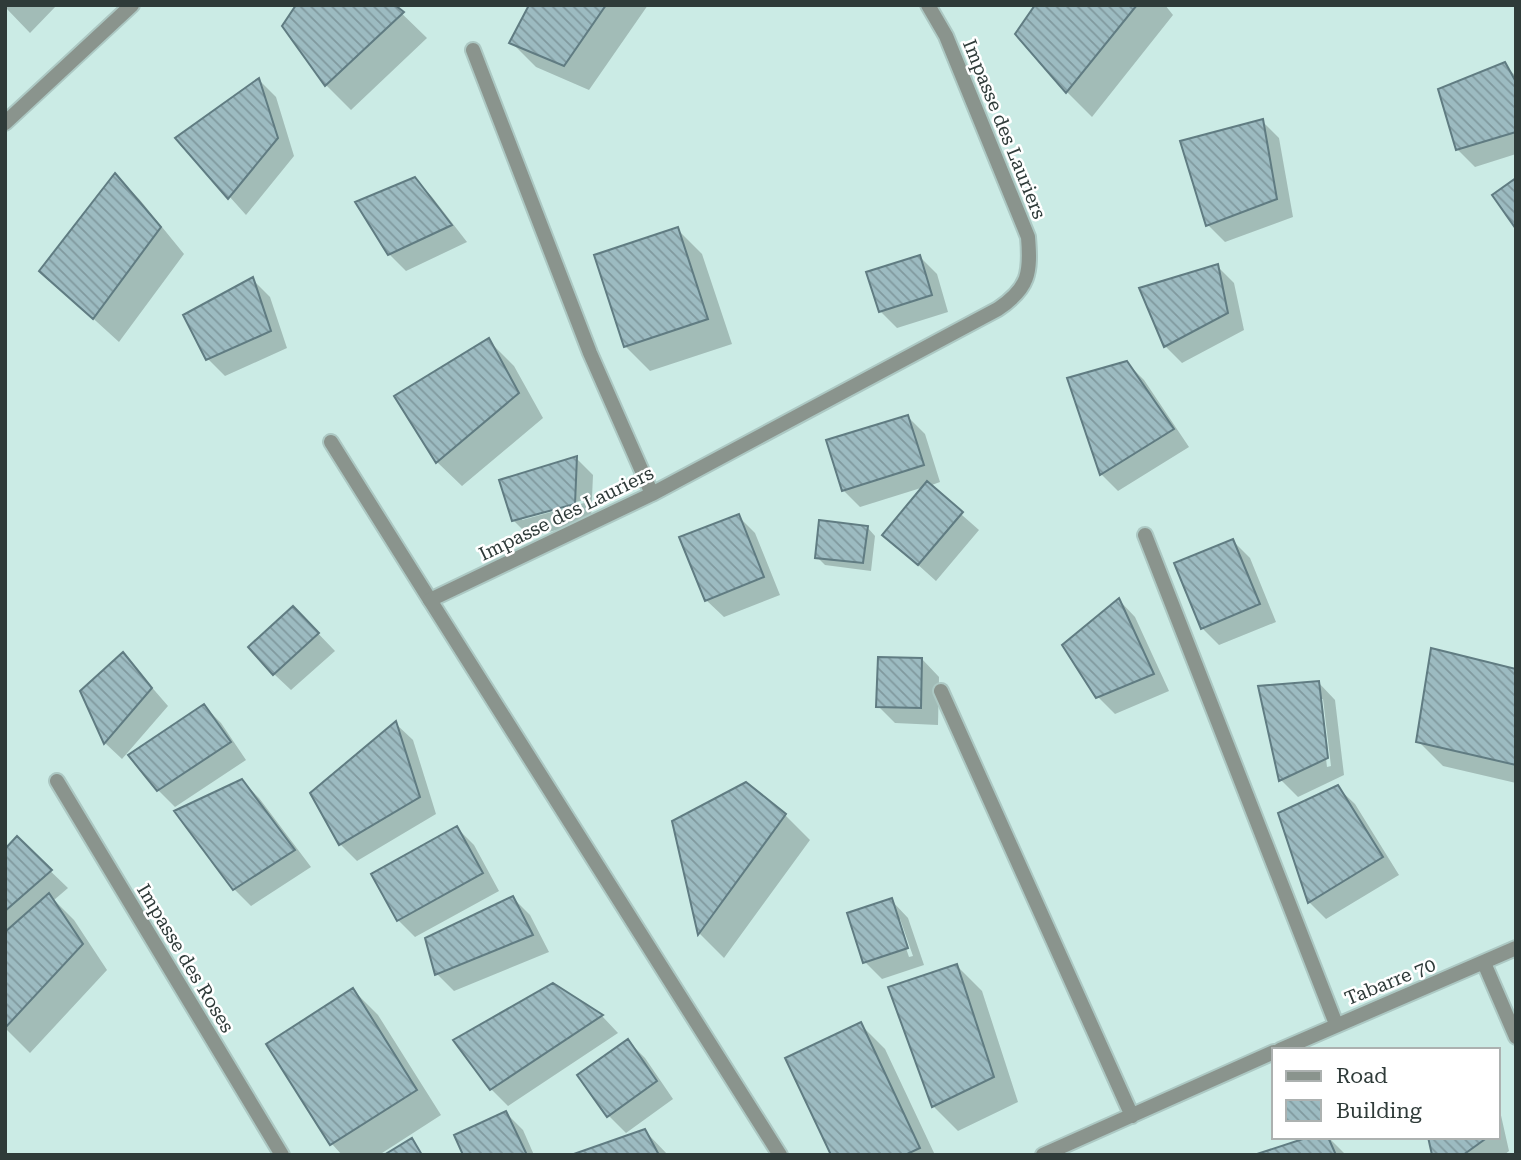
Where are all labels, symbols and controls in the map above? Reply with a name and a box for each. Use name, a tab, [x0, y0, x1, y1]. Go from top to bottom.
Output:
street label: Impasse des Lauriers	[958, 36, 1051, 222]
street label: Impasse des Lauriers	[475, 461, 657, 566]
street label: Impasse des Roses	[132, 880, 239, 1037]
street label: Tabarre 70	[1341, 953, 1439, 1010]
legend	[1272, 1048, 1500, 1139]
text: Road	[1336, 1064, 1388, 1088]
text: Building	[1336, 1099, 1422, 1123]

